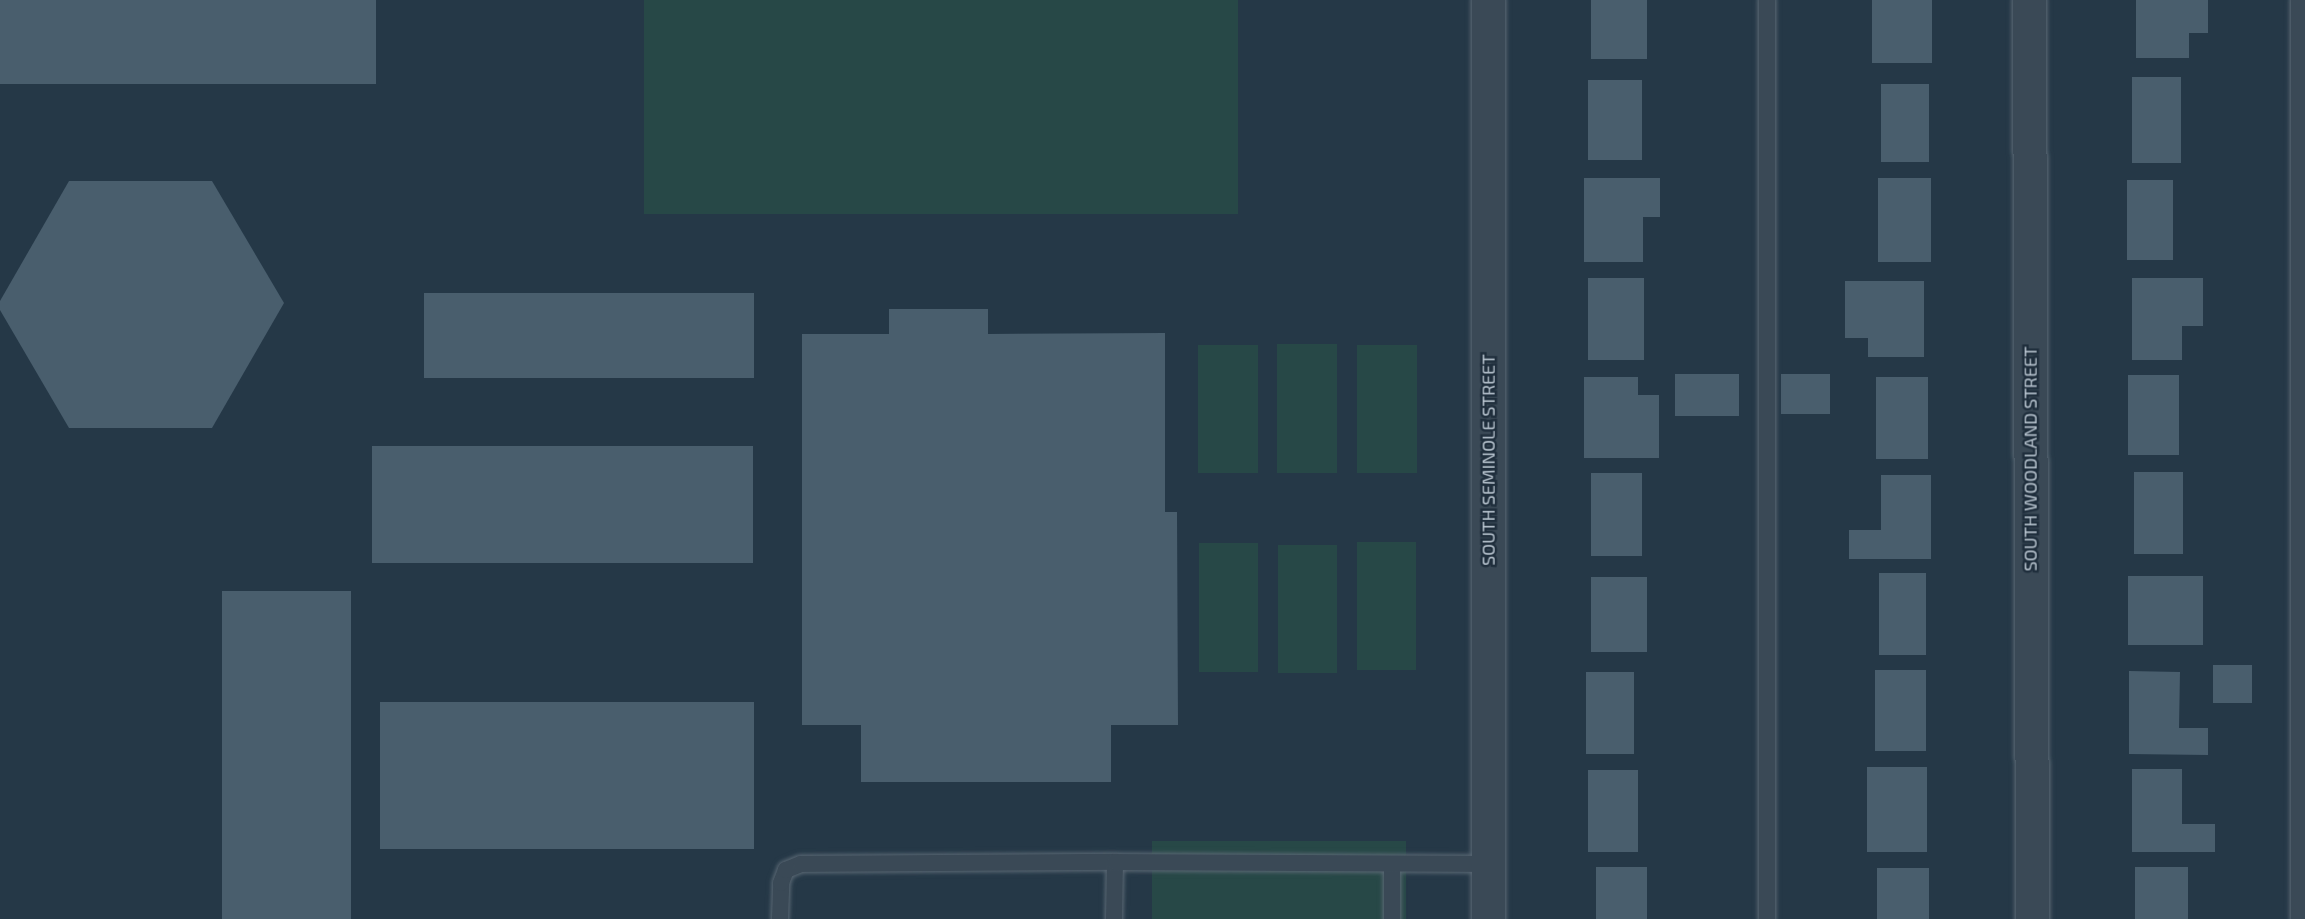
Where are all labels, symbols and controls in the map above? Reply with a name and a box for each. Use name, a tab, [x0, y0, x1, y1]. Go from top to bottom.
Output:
street label: SOUTH WOODLAND STREET	[2019, 346, 2041, 572]
street label: SOUTH SEMINOLE STREET	[1477, 354, 1499, 566]

